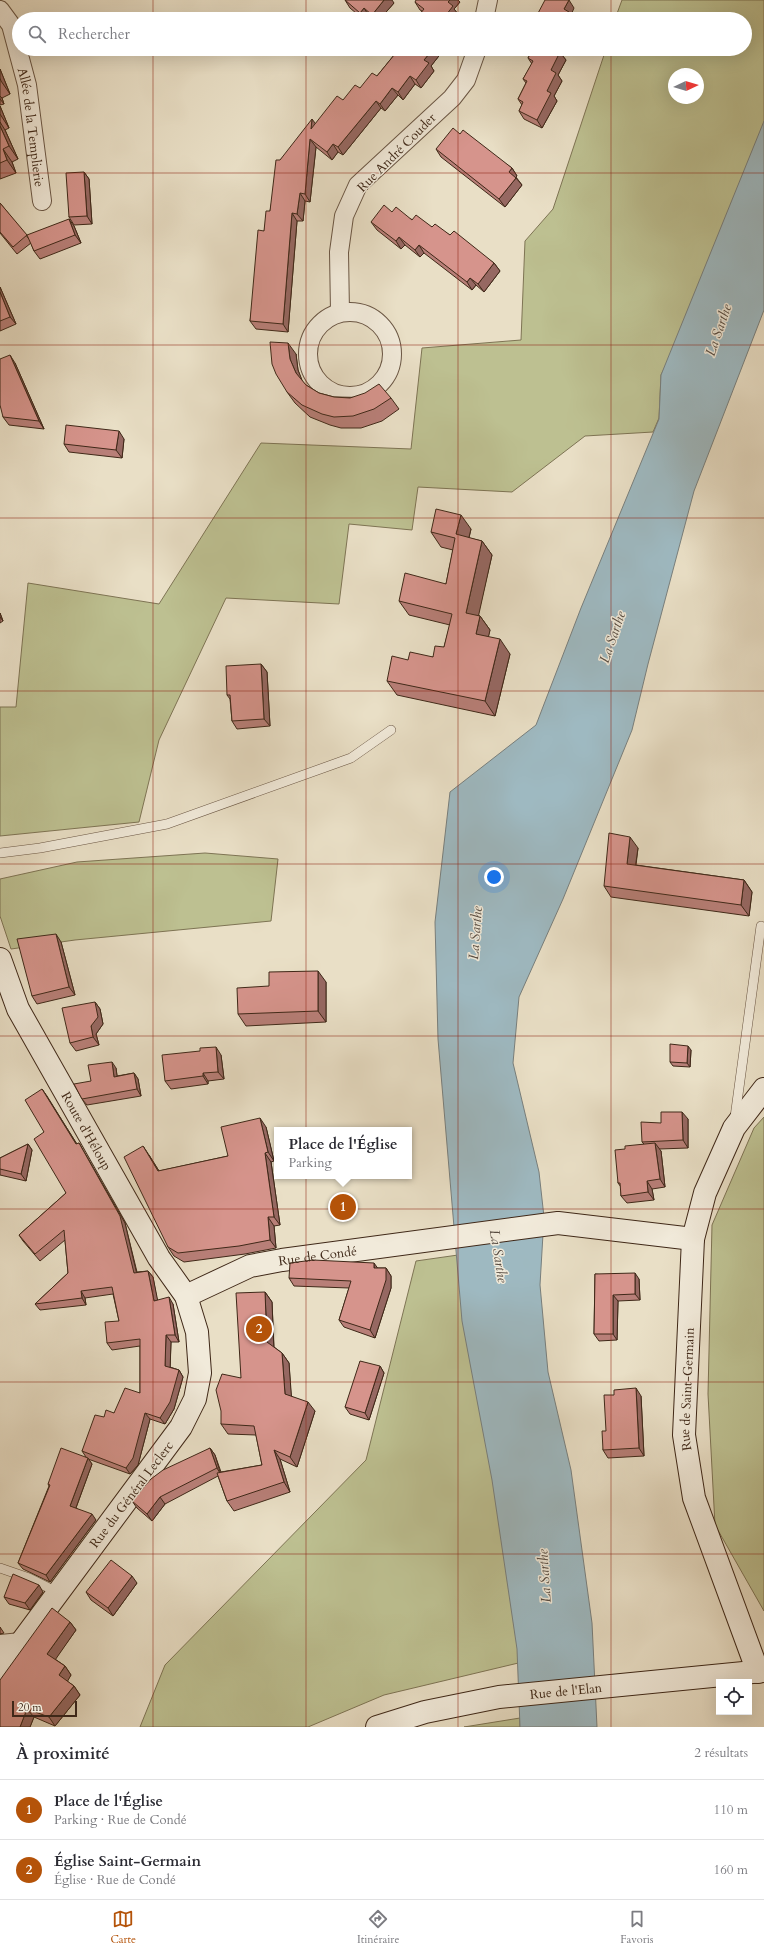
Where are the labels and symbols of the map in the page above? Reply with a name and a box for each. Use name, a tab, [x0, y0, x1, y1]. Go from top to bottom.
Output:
street label: Allée de la Templierie	[13, 66, 48, 188]
north arrow	[668, 68, 704, 104]
street label: Rue André Couder	[353, 109, 440, 196]
water label: La Sarthe	[701, 301, 736, 359]
water label: La Sarthe	[595, 608, 630, 666]
your location	[484, 867, 504, 887]
water label: La Sarthe	[464, 905, 487, 960]
street label: Route d'Héloup	[57, 1089, 116, 1174]
pin: 1	[330, 1192, 356, 1222]
water label: La Sarthe	[485, 1228, 512, 1285]
street label: Rue de Condé	[277, 1242, 358, 1270]
pin: 2	[246, 1314, 272, 1344]
street label: Rue de Saint-Germain	[676, 1327, 699, 1452]
street label: Rue du Général Leclerc	[86, 1438, 178, 1552]
water label: La Sarthe	[533, 1548, 556, 1603]
street label: Rue de l'Elan	[529, 1679, 604, 1704]
scale bar	[12, 1699, 77, 1718]

